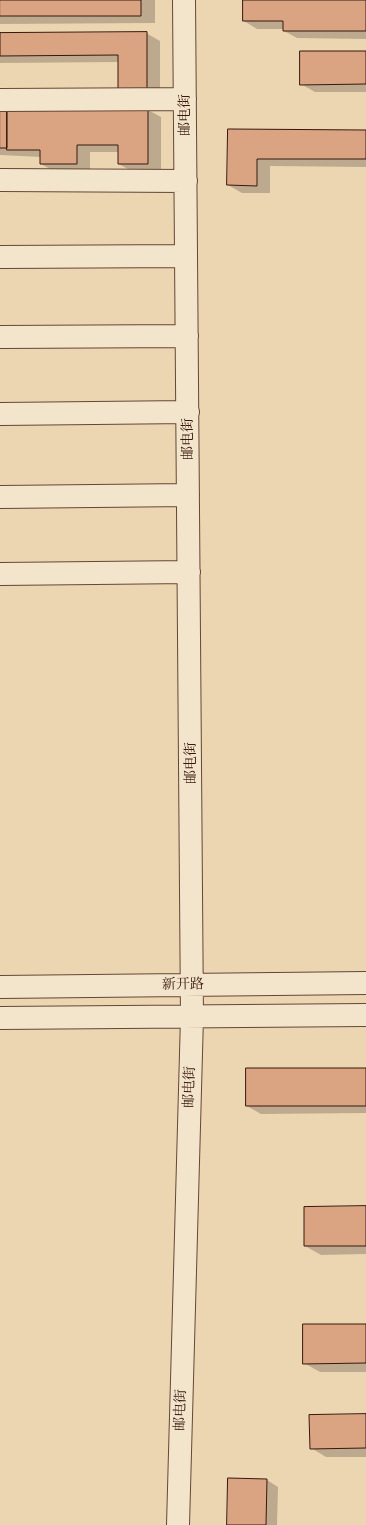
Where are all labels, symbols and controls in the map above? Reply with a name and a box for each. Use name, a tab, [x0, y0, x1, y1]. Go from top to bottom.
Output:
street label: 邮电街	[177, 94, 193, 136]
street label: 邮电街	[180, 418, 196, 460]
street label: 邮电街	[183, 742, 199, 784]
street label: 新开路	[162, 976, 204, 994]
street label: 邮电街	[181, 1066, 199, 1108]
street label: 邮电街	[172, 1389, 190, 1431]

